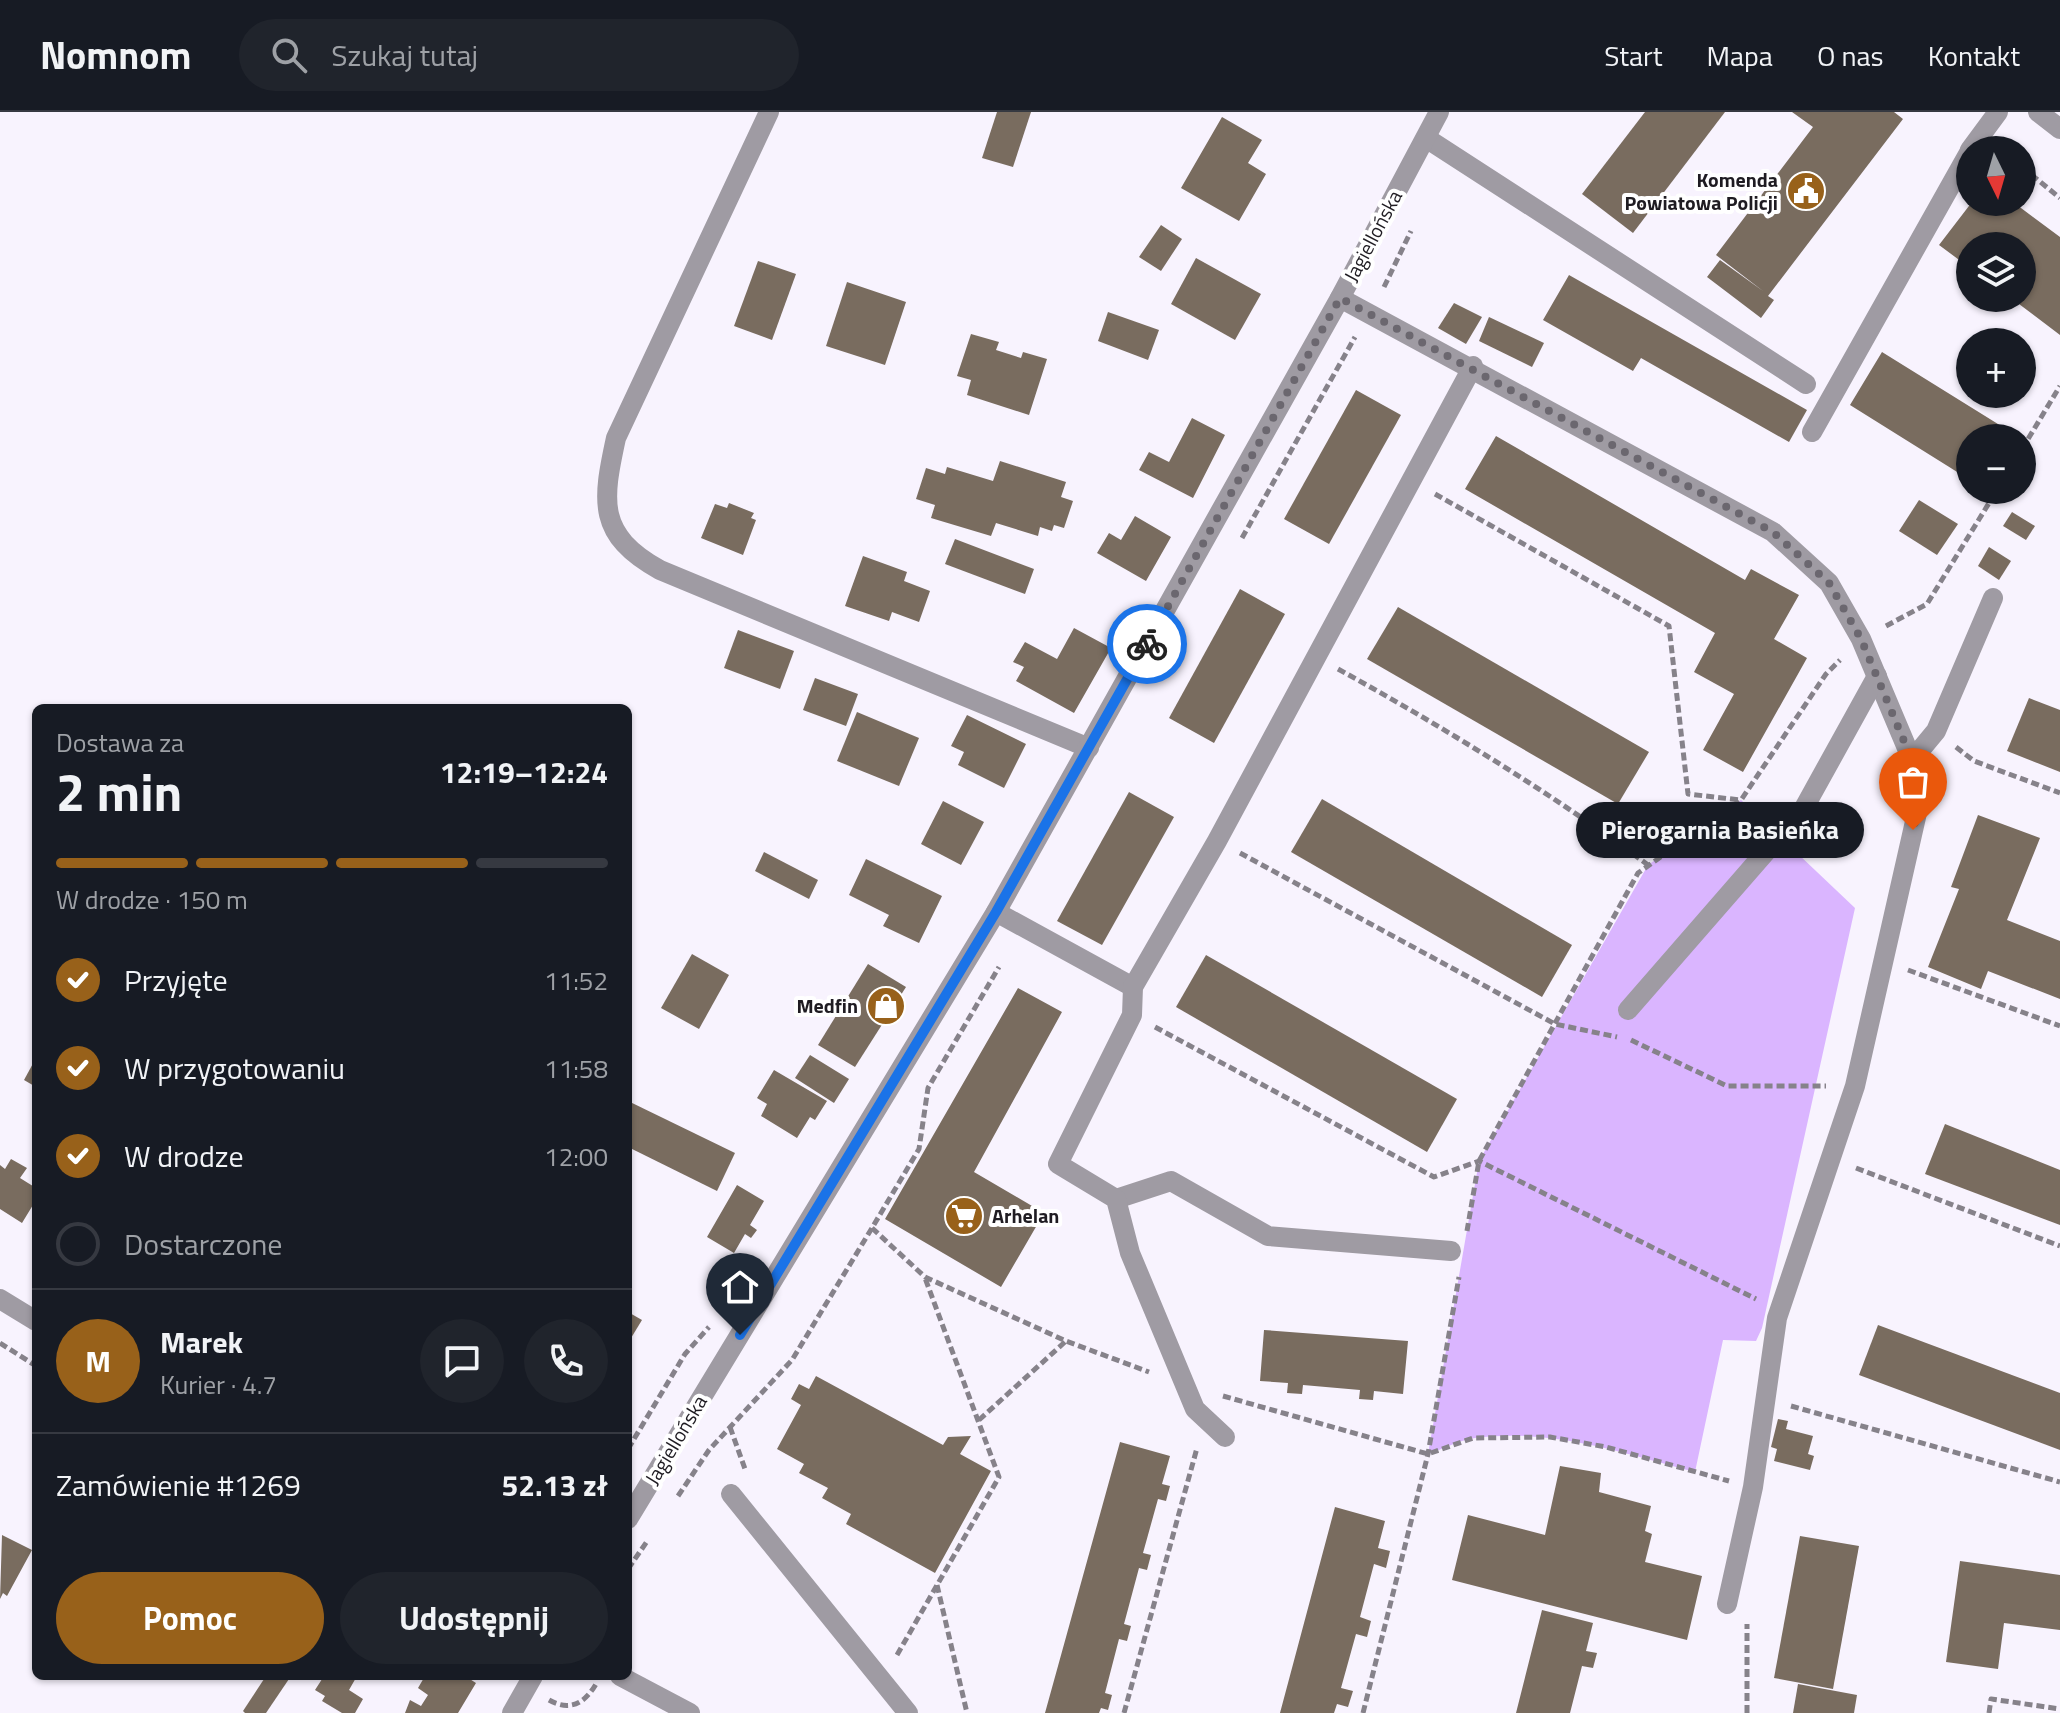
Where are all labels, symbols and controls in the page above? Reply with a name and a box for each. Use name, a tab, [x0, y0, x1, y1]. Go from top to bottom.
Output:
search box	[239, 19, 799, 91]
text: Nomnom	[40, 26, 191, 84]
text: Szukaj tutaj	[331, 32, 478, 78]
icon: search	[267, 33, 311, 77]
text: Start	[1604, 34, 1663, 77]
text: Mapa	[1707, 34, 1773, 77]
text: O nas	[1817, 34, 1884, 77]
text: Kontakt	[1928, 34, 2020, 77]
north arrow	[1956, 136, 2036, 216]
map controls	[1956, 136, 2036, 504]
place label: Komenda Powiatowa Policji	[1625, 164, 1778, 218]
public building icon: Komenda Powiatowa Policji	[1785, 170, 1827, 212]
street label: Jagiellońska	[1335, 184, 1410, 287]
button: layers	[1956, 232, 2036, 312]
button: +	[1956, 328, 2036, 408]
button: −	[1956, 424, 2036, 504]
courier	[1107, 604, 1187, 684]
icon: bike	[1125, 622, 1169, 666]
text: Dostawa za	[56, 723, 184, 762]
pin	[1879, 748, 1947, 830]
text: 12:19–12:24	[440, 749, 608, 795]
text: 2 min	[56, 752, 182, 831]
icon: bag	[1891, 760, 1935, 804]
callout: Pierogarnia Basieńka	[1577, 802, 1865, 858]
text: Pierogarnia Basieńka	[1601, 810, 1839, 849]
text: W drodze · 150 m	[56, 880, 248, 919]
text: Przyjęte	[124, 957, 228, 1003]
icon: check	[56, 958, 100, 1002]
text: 11:52	[544, 961, 608, 1000]
shop icon: Medfin	[865, 985, 907, 1027]
place label: Medfin	[796, 990, 858, 1021]
text: W przygotowaniu	[124, 1045, 345, 1091]
icon: check	[56, 1046, 100, 1090]
text: 11:58	[544, 1049, 608, 1088]
text: W drodze	[124, 1133, 244, 1179]
icon: check	[56, 1134, 100, 1178]
text: 12:00	[544, 1137, 608, 1176]
supermarket icon: Arhelan	[943, 1195, 985, 1237]
place label: Arhelan	[992, 1200, 1059, 1231]
text: Dostarczone	[124, 1221, 283, 1267]
pin	[706, 1253, 774, 1335]
icon: home	[718, 1265, 762, 1309]
text: Marek	[160, 1319, 243, 1365]
button: chat	[420, 1319, 504, 1403]
button: phone	[524, 1319, 608, 1403]
text: M	[85, 1338, 111, 1384]
text: Kurier · 4.7	[160, 1365, 277, 1404]
street label: Jagiellońska	[637, 1389, 715, 1491]
text: Zamówienie #1269	[56, 1462, 301, 1508]
text: 52.13 zł	[501, 1462, 608, 1508]
button: Pomoc	[56, 1572, 324, 1664]
button: Udostępnij	[340, 1572, 608, 1664]

